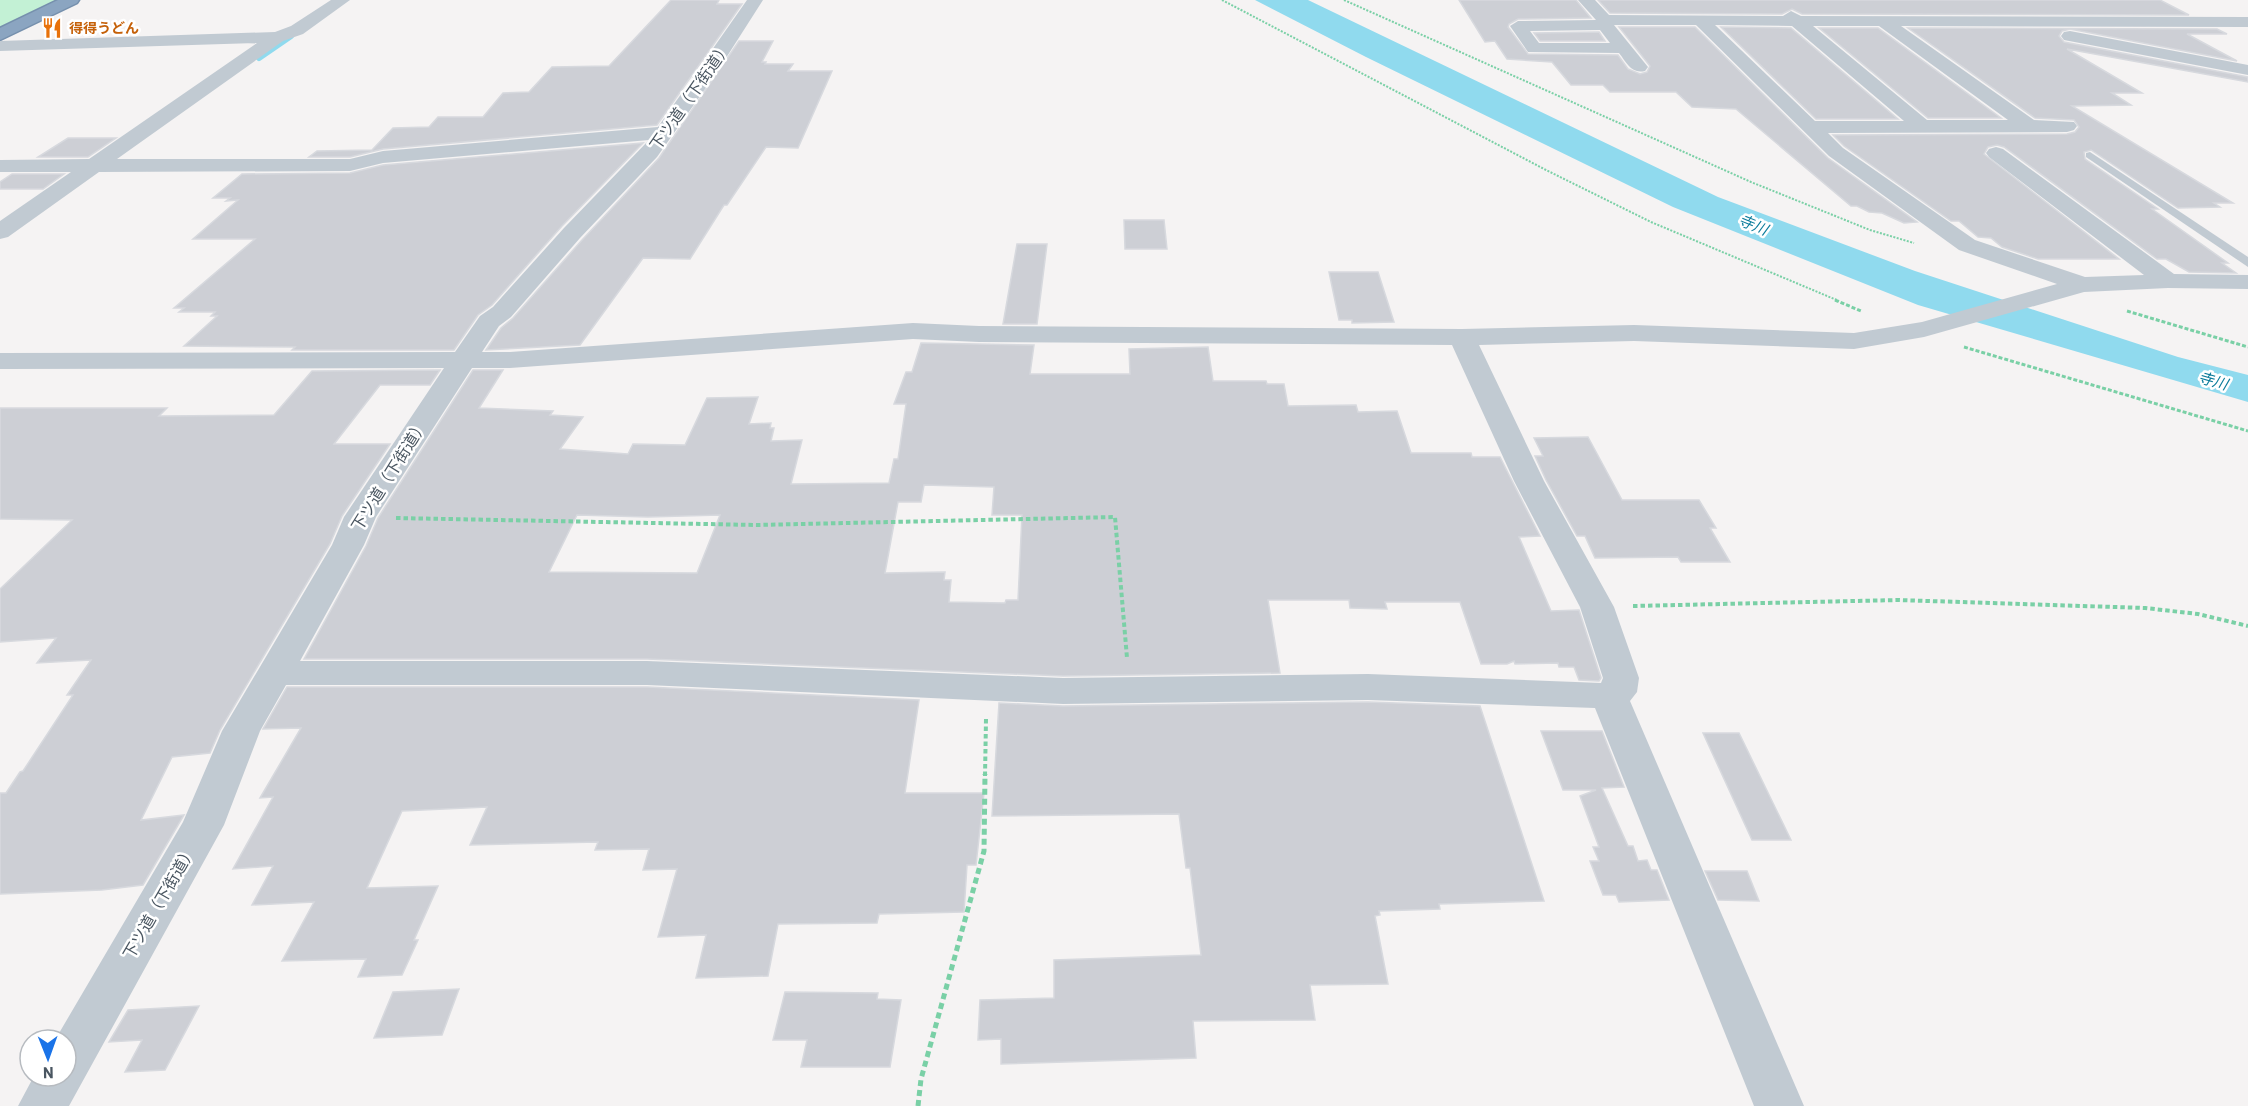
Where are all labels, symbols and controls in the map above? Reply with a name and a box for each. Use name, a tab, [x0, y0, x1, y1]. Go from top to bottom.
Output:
restaurant icon: 得得うどん	[40, 16, 64, 40]
place label: 得得うどん	[69, 19, 139, 36]
street label: 下ツ道（下街道）	[645, 38, 734, 154]
water label: 寺川	[1736, 210, 1773, 239]
water label: 寺川	[2196, 367, 2232, 393]
street label: 下ツ道（下街道）	[347, 415, 431, 534]
street label: 下ツ道（下街道）	[118, 842, 199, 962]
north arrow	[18, 1028, 78, 1088]
text: N	[43, 1064, 54, 1083]

